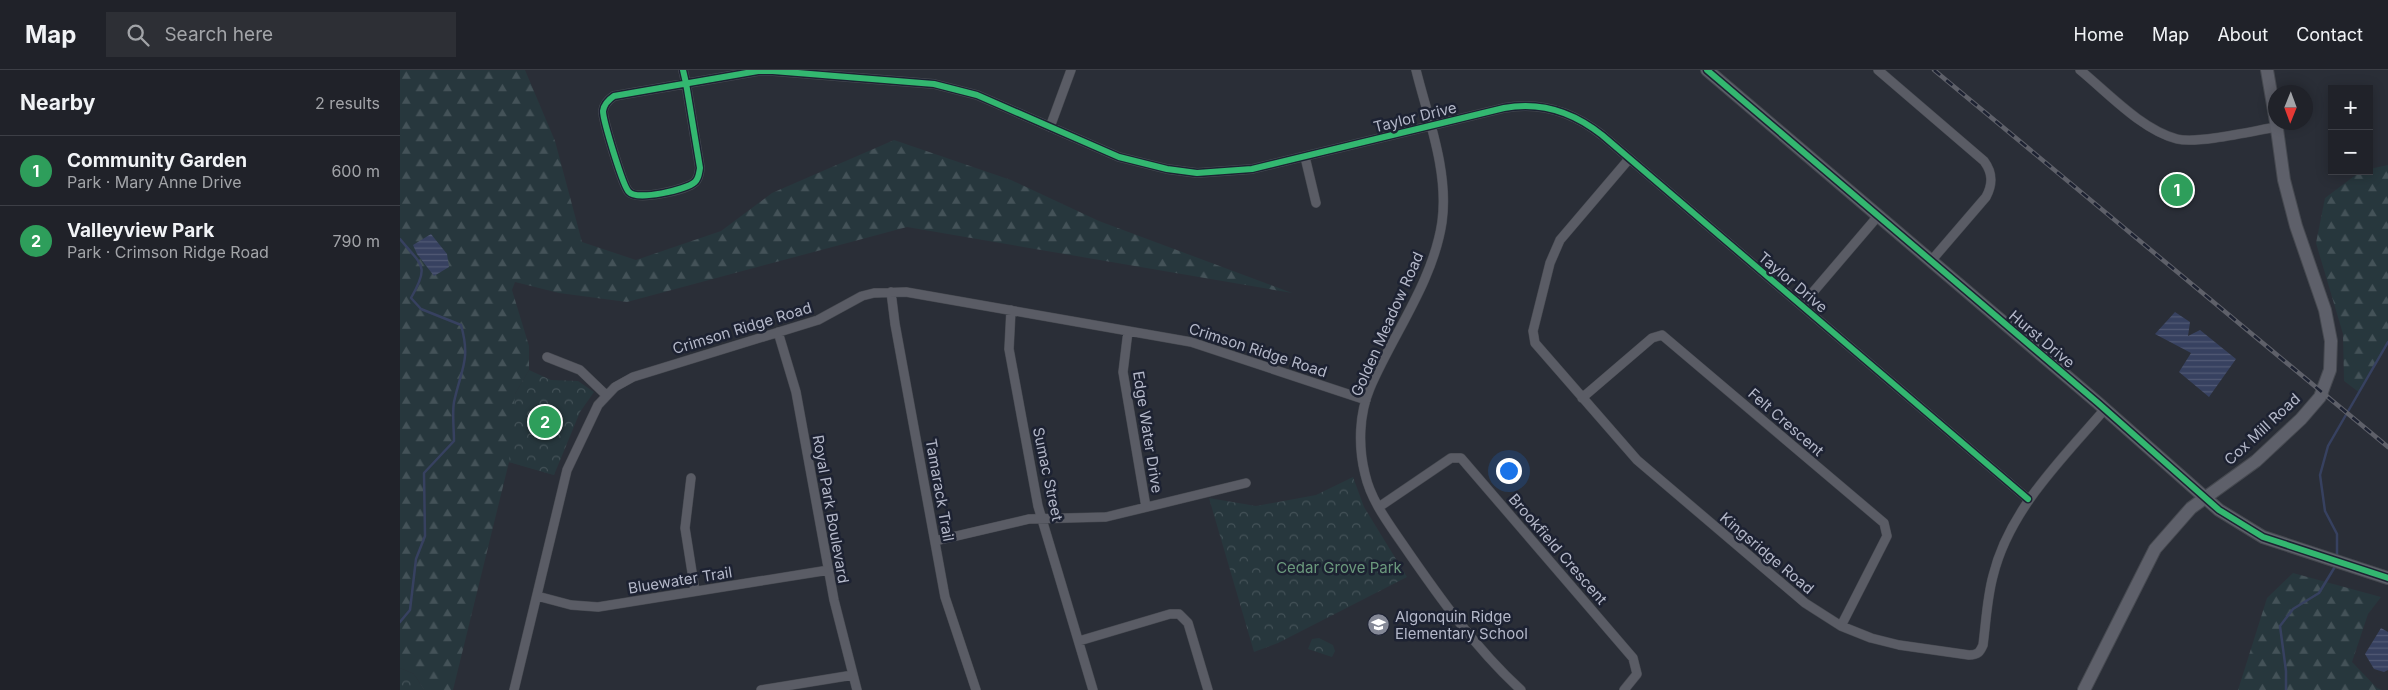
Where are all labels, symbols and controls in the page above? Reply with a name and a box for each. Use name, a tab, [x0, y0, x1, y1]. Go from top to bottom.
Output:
search box	[106, 12, 456, 57]
text: Map	[25, 20, 76, 49]
icon: search	[124, 21, 152, 49]
text: Search here	[164, 23, 273, 46]
text: Home	[2074, 24, 2124, 45]
text: Map	[2152, 24, 2189, 45]
text: About	[2217, 24, 2268, 45]
text: Contact	[2296, 24, 2363, 45]
north arrow	[2268, 85, 2313, 130]
map controls	[2328, 85, 2373, 175]
button: +	[2328, 85, 2373, 130]
text: Nearby	[20, 90, 95, 115]
text: 2 results	[315, 93, 380, 113]
street label: Taylor Drive	[1371, 97, 1459, 137]
button: −	[2328, 130, 2373, 175]
text: Community Garden	[67, 149, 247, 172]
text: 1	[33, 161, 39, 181]
text: 600 m	[331, 161, 380, 181]
pin: 1	[2161, 171, 2193, 209]
text: Park · Mary Anne Drive	[67, 172, 242, 192]
text: Valleyview Park	[67, 219, 214, 242]
text: 2	[31, 231, 41, 251]
text: 790 m	[333, 231, 380, 251]
text: Park · Crimson Ridge Road	[67, 242, 269, 262]
street label: Taylor Drive	[1754, 247, 1832, 317]
street label: Golden Meadow Road	[1347, 249, 1427, 399]
street label: Crimson Ridge Road	[670, 298, 814, 358]
street label: Hurst Drive	[2005, 306, 2079, 372]
street label: Crimson Ridge Road	[1186, 319, 1330, 381]
street label: Edge Water Drive	[1129, 370, 1167, 494]
street label: Felt Crescent	[1744, 384, 1828, 460]
street label: Cox Mill Road	[2220, 389, 2304, 469]
pin: 2	[529, 403, 561, 441]
street label: Sumac Street	[1029, 425, 1067, 523]
street label: Royal Park Boulevard	[809, 433, 853, 585]
street label: Tamarack Trail	[922, 437, 958, 543]
your location	[1496, 458, 1522, 484]
street label: Brookfield Crescent	[1505, 490, 1611, 608]
street label: Kingsridge Road	[1716, 508, 1818, 598]
park label: Cedar Grove Park	[1276, 558, 1403, 577]
street label: Bluewater Trail	[627, 562, 733, 598]
place label: Algonquin Ridge Elementary School	[1395, 607, 1528, 643]
school or university icon: Algonquin Ridge Elementary School	[1367, 613, 1391, 637]

